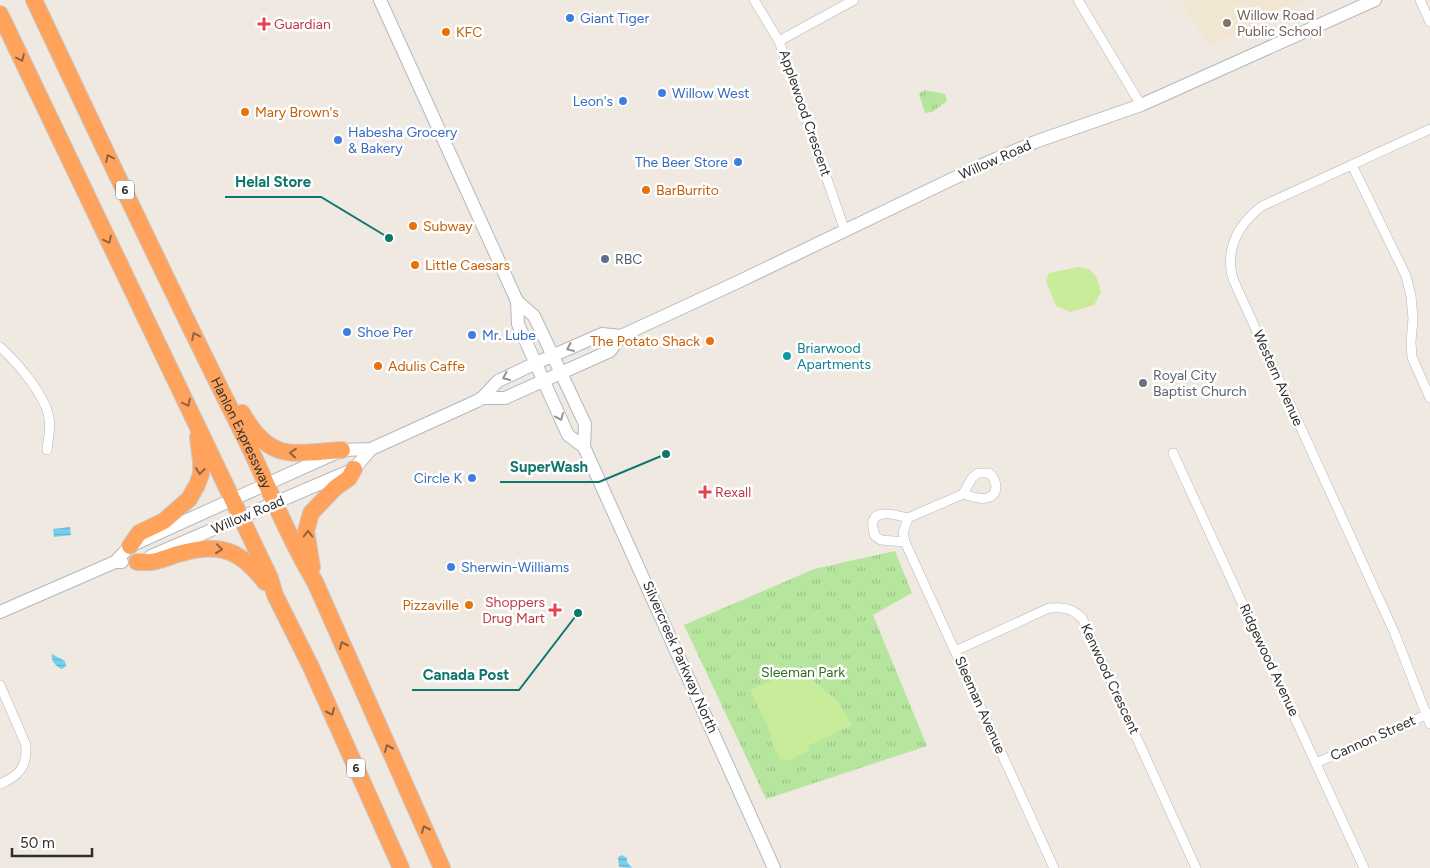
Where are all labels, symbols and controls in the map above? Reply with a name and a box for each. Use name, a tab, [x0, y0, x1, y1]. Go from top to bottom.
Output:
place label: Willow Road Public School	[1237, 7, 1322, 40]
place label: Giant Tiger	[580, 10, 649, 27]
marker: Giant Tiger	[564, 12, 576, 24]
place label: Guardian	[274, 16, 331, 33]
marker: Willow Road Public School	[1221, 17, 1233, 29]
marker: Guardian	[258, 18, 270, 30]
place label: KFC	[456, 24, 482, 41]
marker: KFC	[440, 26, 452, 38]
street label: Applewood Crescent	[775, 48, 835, 178]
one-way arrow	[15, 52, 25, 61]
place label: Willow West	[672, 85, 750, 102]
marker: Willow West	[656, 87, 668, 99]
place label: Leon's	[573, 93, 613, 110]
marker: Leon's	[617, 95, 629, 107]
place label: Mary Brown's	[255, 104, 339, 121]
marker: Mary Brown's	[239, 106, 251, 118]
place label: Habesha Grocery & Bakery	[348, 124, 458, 157]
marker: Habesha Grocery & Bakery	[332, 134, 344, 146]
street label: Willow Road	[956, 136, 1034, 184]
one-way arrow	[105, 154, 115, 163]
place label: The Beer Store	[635, 154, 728, 171]
marker: The Beer Store	[732, 156, 744, 168]
callout: Helal Store	[225, 167, 321, 197]
text: Helal Store	[235, 173, 312, 191]
road number: 6	[116, 180, 134, 200]
place label: BarBurrito	[656, 182, 719, 199]
marker: BarBurrito	[640, 184, 652, 196]
place label: Subway	[423, 218, 473, 235]
marker: Subway	[407, 220, 419, 232]
one-way arrow	[102, 235, 112, 244]
place label: RBC	[615, 251, 642, 268]
marker: RBC	[599, 253, 611, 265]
place label: Little Caesars	[425, 257, 510, 274]
marker: Little Caesars	[409, 259, 421, 271]
place label: Shoe Per	[357, 324, 413, 341]
marker: Shoe Per	[341, 326, 353, 338]
place label: Mr. Lube	[482, 327, 536, 344]
street label: Western Avenue	[1249, 327, 1307, 429]
marker: Mr. Lube	[466, 329, 478, 341]
one-way arrow	[190, 332, 201, 341]
place label: The Potato Shack	[590, 333, 700, 350]
marker: The Potato Shack	[704, 335, 716, 347]
place label: Briarwood Apartments	[797, 340, 871, 373]
one-way arrow	[566, 342, 575, 353]
marker: Briarwood Apartments	[781, 350, 793, 362]
place label: Adulis Caffe	[388, 358, 465, 375]
marker: Adulis Caffe	[372, 360, 384, 372]
place label: Royal City Baptist Church	[1153, 367, 1247, 400]
one-way arrow	[502, 371, 511, 381]
street label: Hanlon Expressway	[207, 374, 276, 492]
marker: Royal City Baptist Church	[1137, 377, 1149, 389]
one-way arrow	[181, 398, 191, 407]
one-way arrow	[554, 412, 564, 421]
one-way arrow	[289, 448, 297, 459]
callout: SuperWash	[500, 452, 599, 482]
text: SuperWash	[510, 458, 588, 476]
one-way arrow	[195, 467, 206, 475]
place label: Circle K	[414, 470, 462, 487]
marker: Circle K	[466, 472, 478, 484]
place label: Rexall	[715, 484, 751, 501]
marker: Rexall	[699, 486, 711, 498]
street label: Willow Road	[209, 492, 287, 538]
one-way arrow	[303, 529, 313, 537]
one-way arrow	[215, 543, 223, 554]
place label: Sherwin-Williams	[461, 559, 569, 576]
marker: Sherwin-Williams	[445, 561, 457, 573]
street label: Silvercreek Parkway North	[639, 578, 721, 736]
place label: Shoppers Drug Mart	[482, 594, 545, 627]
place label: Pizzaville	[403, 597, 459, 614]
marker: Pizzaville	[463, 599, 475, 611]
street label: Ridgewood Avenue	[1236, 601, 1303, 719]
marker: Shoppers Drug Mart	[549, 604, 561, 616]
street label: Kenwood Crescent	[1077, 621, 1143, 737]
one-way arrow	[339, 641, 350, 650]
street label: Sleeman Avenue	[951, 654, 1009, 757]
callout: Canada Post	[412, 660, 519, 690]
park label: Sleeman Park	[761, 664, 845, 681]
text: Canada Post	[423, 666, 509, 684]
one-way arrow	[324, 707, 335, 716]
street label: Cannon Street	[1328, 712, 1418, 764]
one-way arrow	[384, 744, 395, 753]
road number: 6	[347, 758, 365, 778]
one-way arrow	[420, 825, 431, 834]
scale bar	[12, 826, 92, 858]
text: 50 m	[20, 834, 55, 852]

